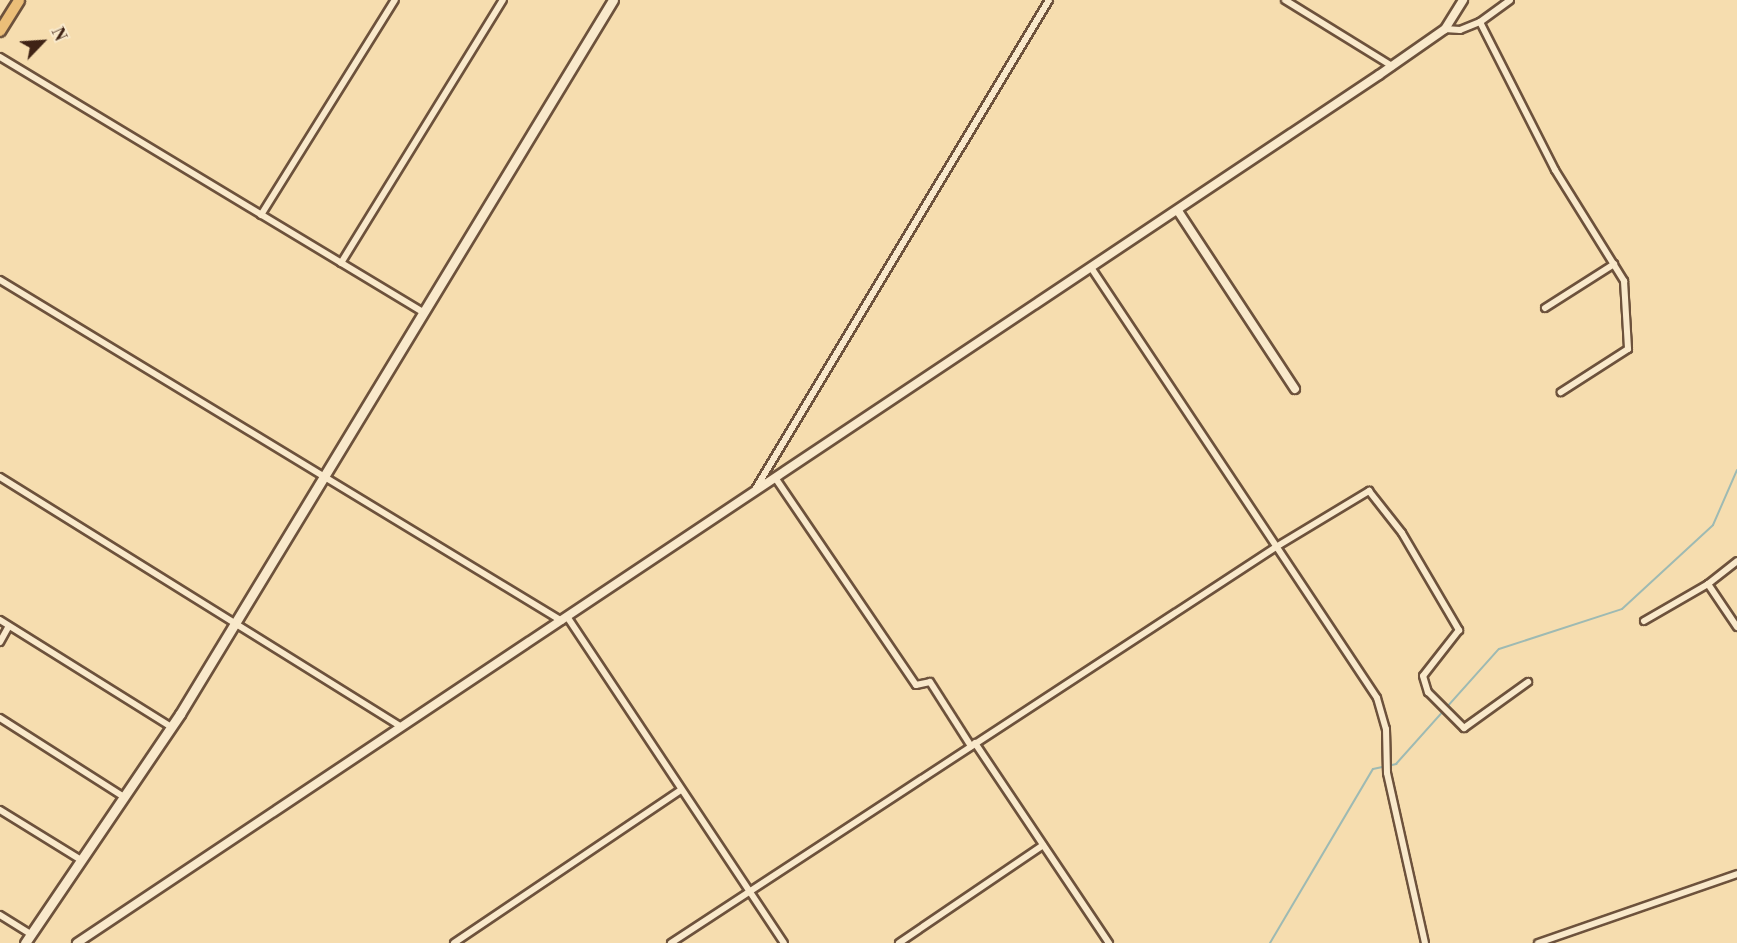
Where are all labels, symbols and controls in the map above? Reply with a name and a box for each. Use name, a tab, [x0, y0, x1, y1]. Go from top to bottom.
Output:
north arrow	[12, 12, 72, 72]
text: N	[47, 24, 70, 44]

